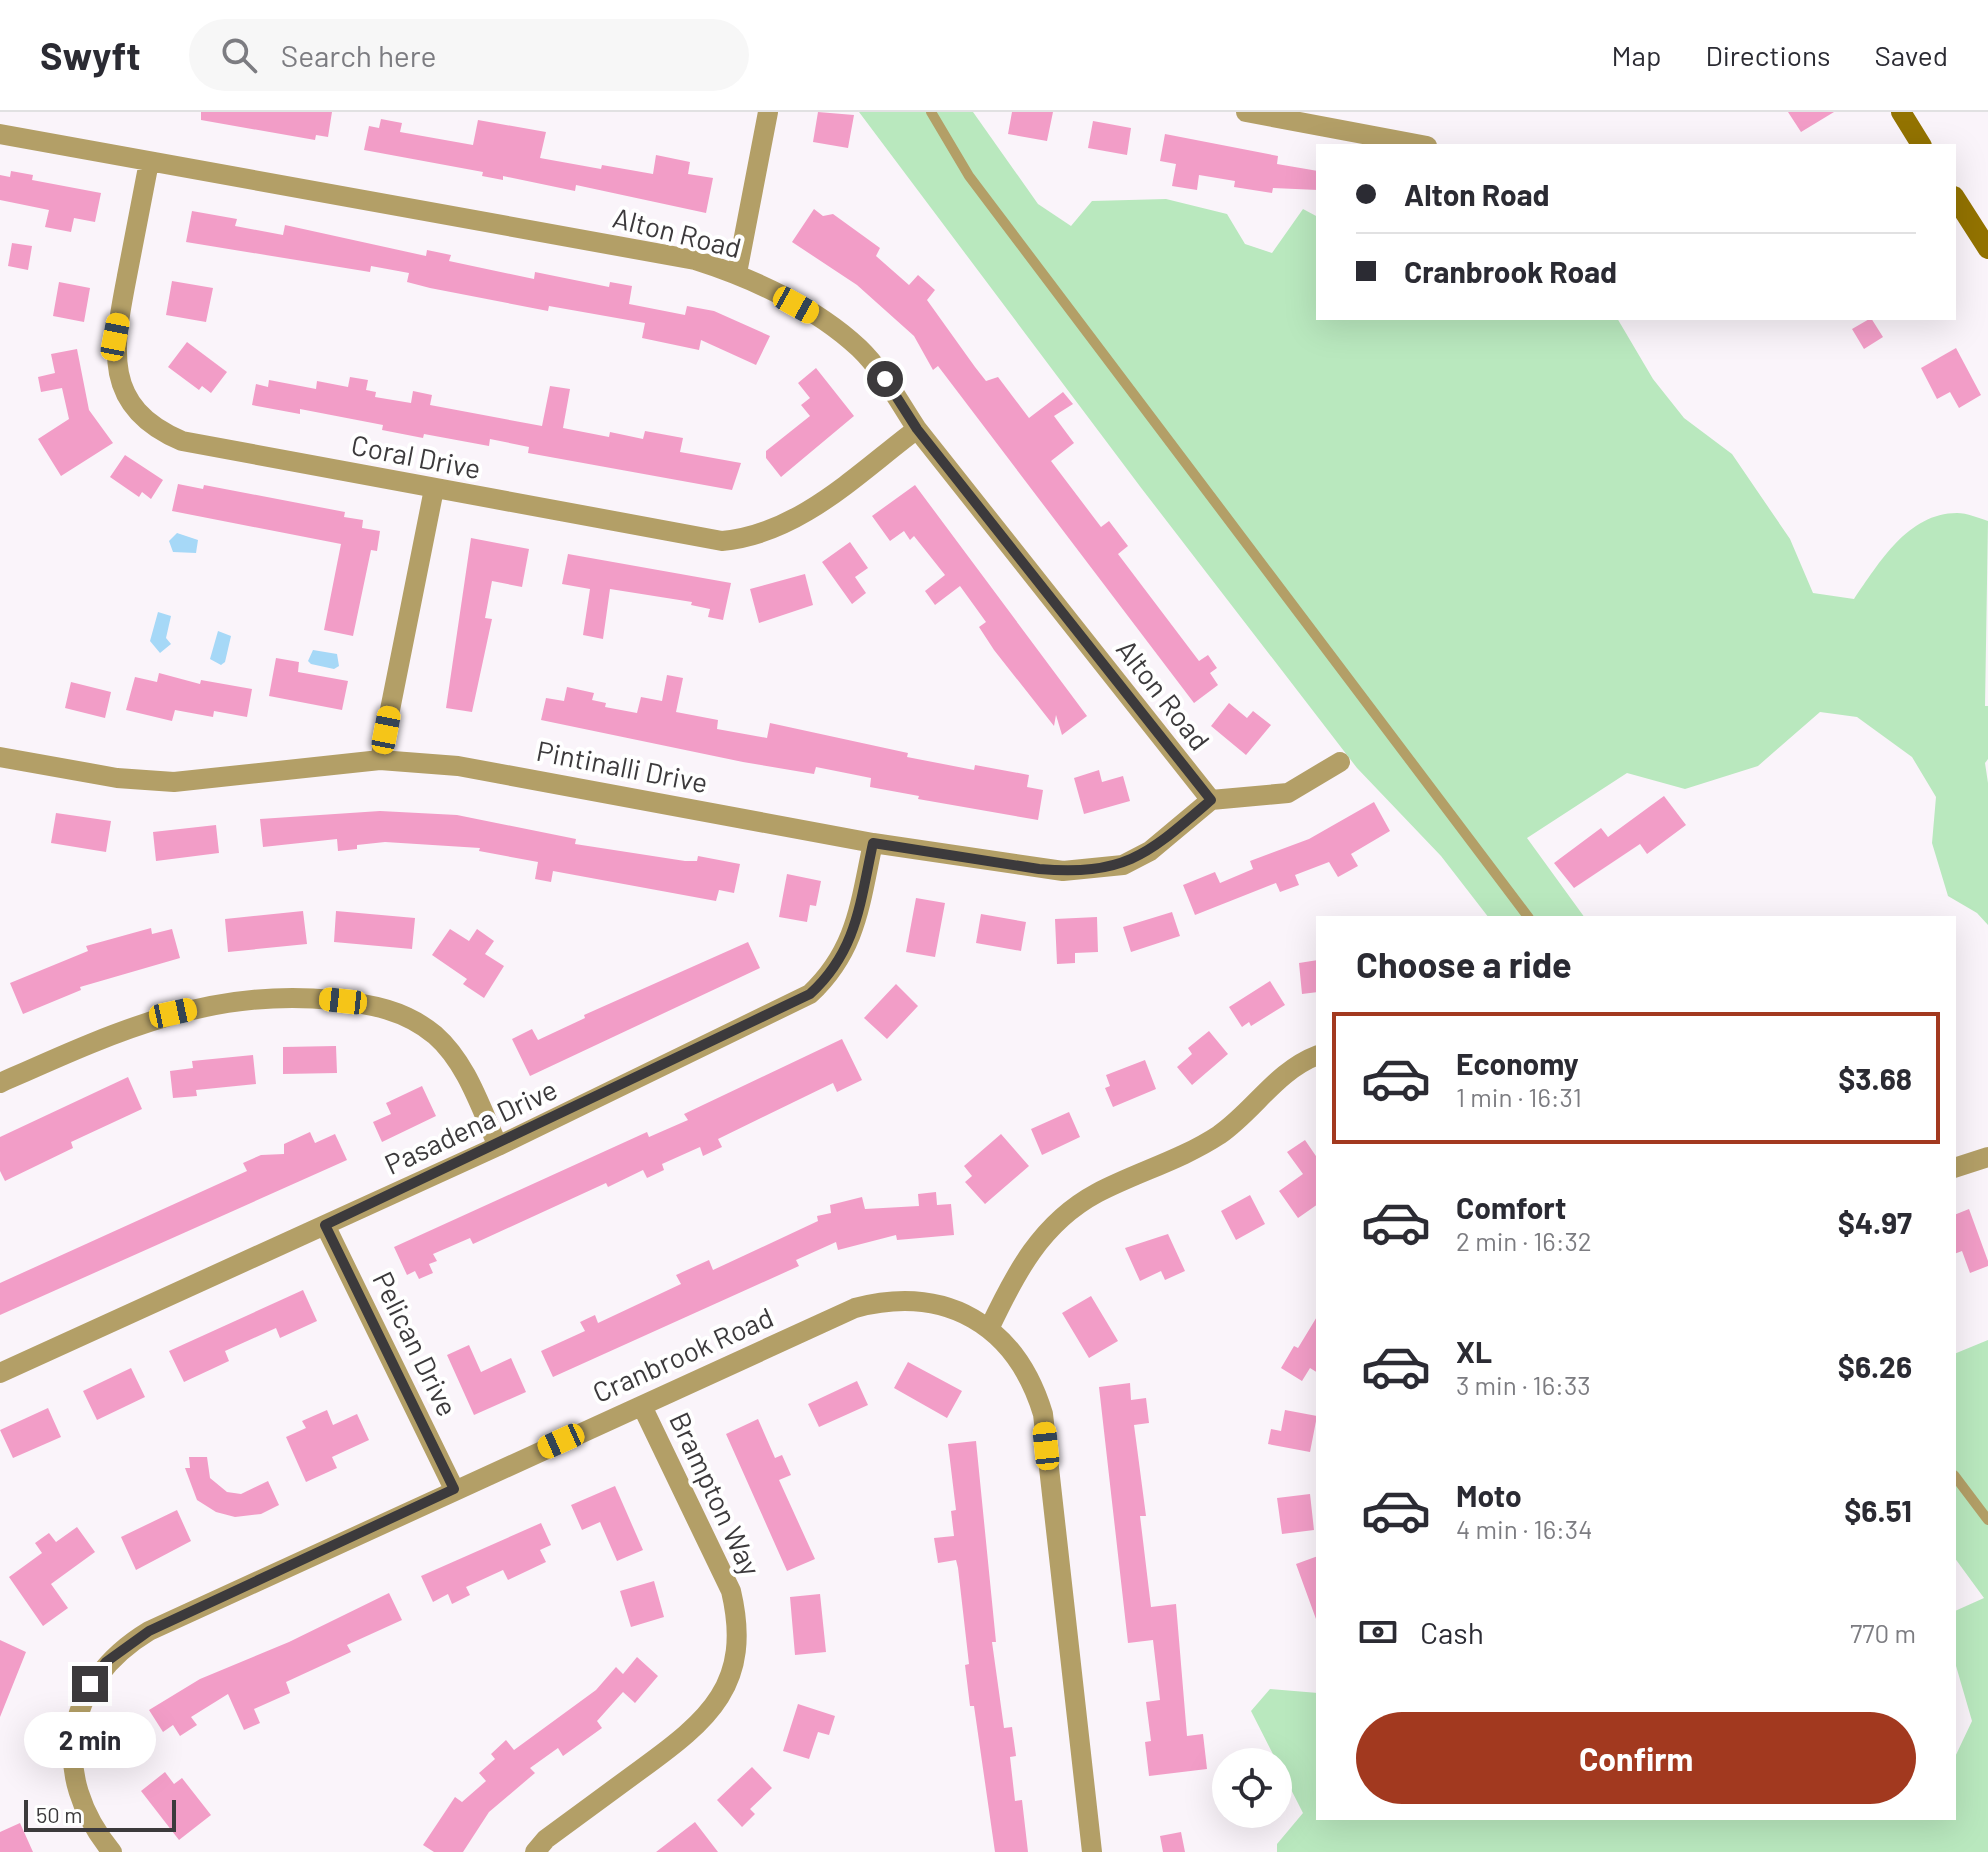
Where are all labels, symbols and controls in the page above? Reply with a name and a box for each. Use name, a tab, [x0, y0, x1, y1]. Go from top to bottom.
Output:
search box	[189, 19, 749, 91]
text: Swyft	[40, 32, 141, 78]
icon: search	[217, 33, 261, 77]
text: Search here	[281, 37, 437, 73]
text: Map	[1612, 38, 1661, 72]
text: Directions	[1705, 38, 1831, 72]
text: Saved	[1875, 38, 1948, 72]
text: Alton Road	[1404, 176, 1550, 212]
street label: Alton Road	[610, 200, 745, 264]
text: Cranbrook Road	[1404, 253, 1617, 289]
car	[769, 283, 823, 327]
car	[99, 311, 131, 363]
route start	[867, 361, 903, 397]
street label: Coral Drive	[349, 427, 484, 485]
street label: Alton Road	[1110, 632, 1218, 756]
car	[370, 704, 402, 756]
street label: Pintinalli Drive	[534, 733, 711, 799]
text: Choose a ride	[1356, 942, 1572, 985]
car	[318, 987, 368, 1015]
car	[147, 996, 199, 1030]
icon: car	[1360, 1042, 1432, 1114]
text: Economy	[1456, 1045, 1579, 1081]
text: $3.68	[1838, 1060, 1912, 1096]
street label: Pasadena Drive	[379, 1071, 562, 1181]
text: 1 min · 16:31	[1456, 1081, 1582, 1112]
icon: car	[1360, 1186, 1432, 1258]
text: Comfort	[1456, 1189, 1566, 1225]
text: $4.97	[1838, 1204, 1912, 1240]
text: 2 min · 16:32	[1456, 1225, 1592, 1256]
street label: Pelican Drive	[366, 1266, 465, 1421]
street label: Cranbrook Road	[587, 1299, 778, 1409]
icon: car	[1360, 1330, 1432, 1402]
text: XL	[1456, 1333, 1492, 1369]
text: $6.26	[1838, 1348, 1912, 1384]
text: 3 min · 16:33	[1456, 1369, 1591, 1400]
street label: Brampton Way	[663, 1406, 769, 1581]
car	[534, 1420, 588, 1462]
car	[1032, 1421, 1060, 1471]
icon: car	[1360, 1474, 1432, 1546]
text: Moto	[1456, 1477, 1522, 1513]
text: $6.51	[1844, 1492, 1912, 1528]
text: 4 min · 16:34	[1456, 1513, 1593, 1544]
icon: cash	[1356, 1610, 1400, 1654]
text: Cash	[1420, 1614, 1484, 1650]
text: 770 m	[1850, 1617, 1916, 1648]
route end	[72, 1666, 108, 1702]
callout: 2 min	[24, 1712, 156, 1768]
button: Confirm	[1356, 1712, 1916, 1804]
text: 2 min	[59, 1724, 121, 1755]
map controls	[1212, 1748, 1292, 1828]
button: locate	[1212, 1748, 1292, 1828]
scale bar	[24, 1796, 176, 1832]
text: 50 m	[36, 1801, 82, 1827]

